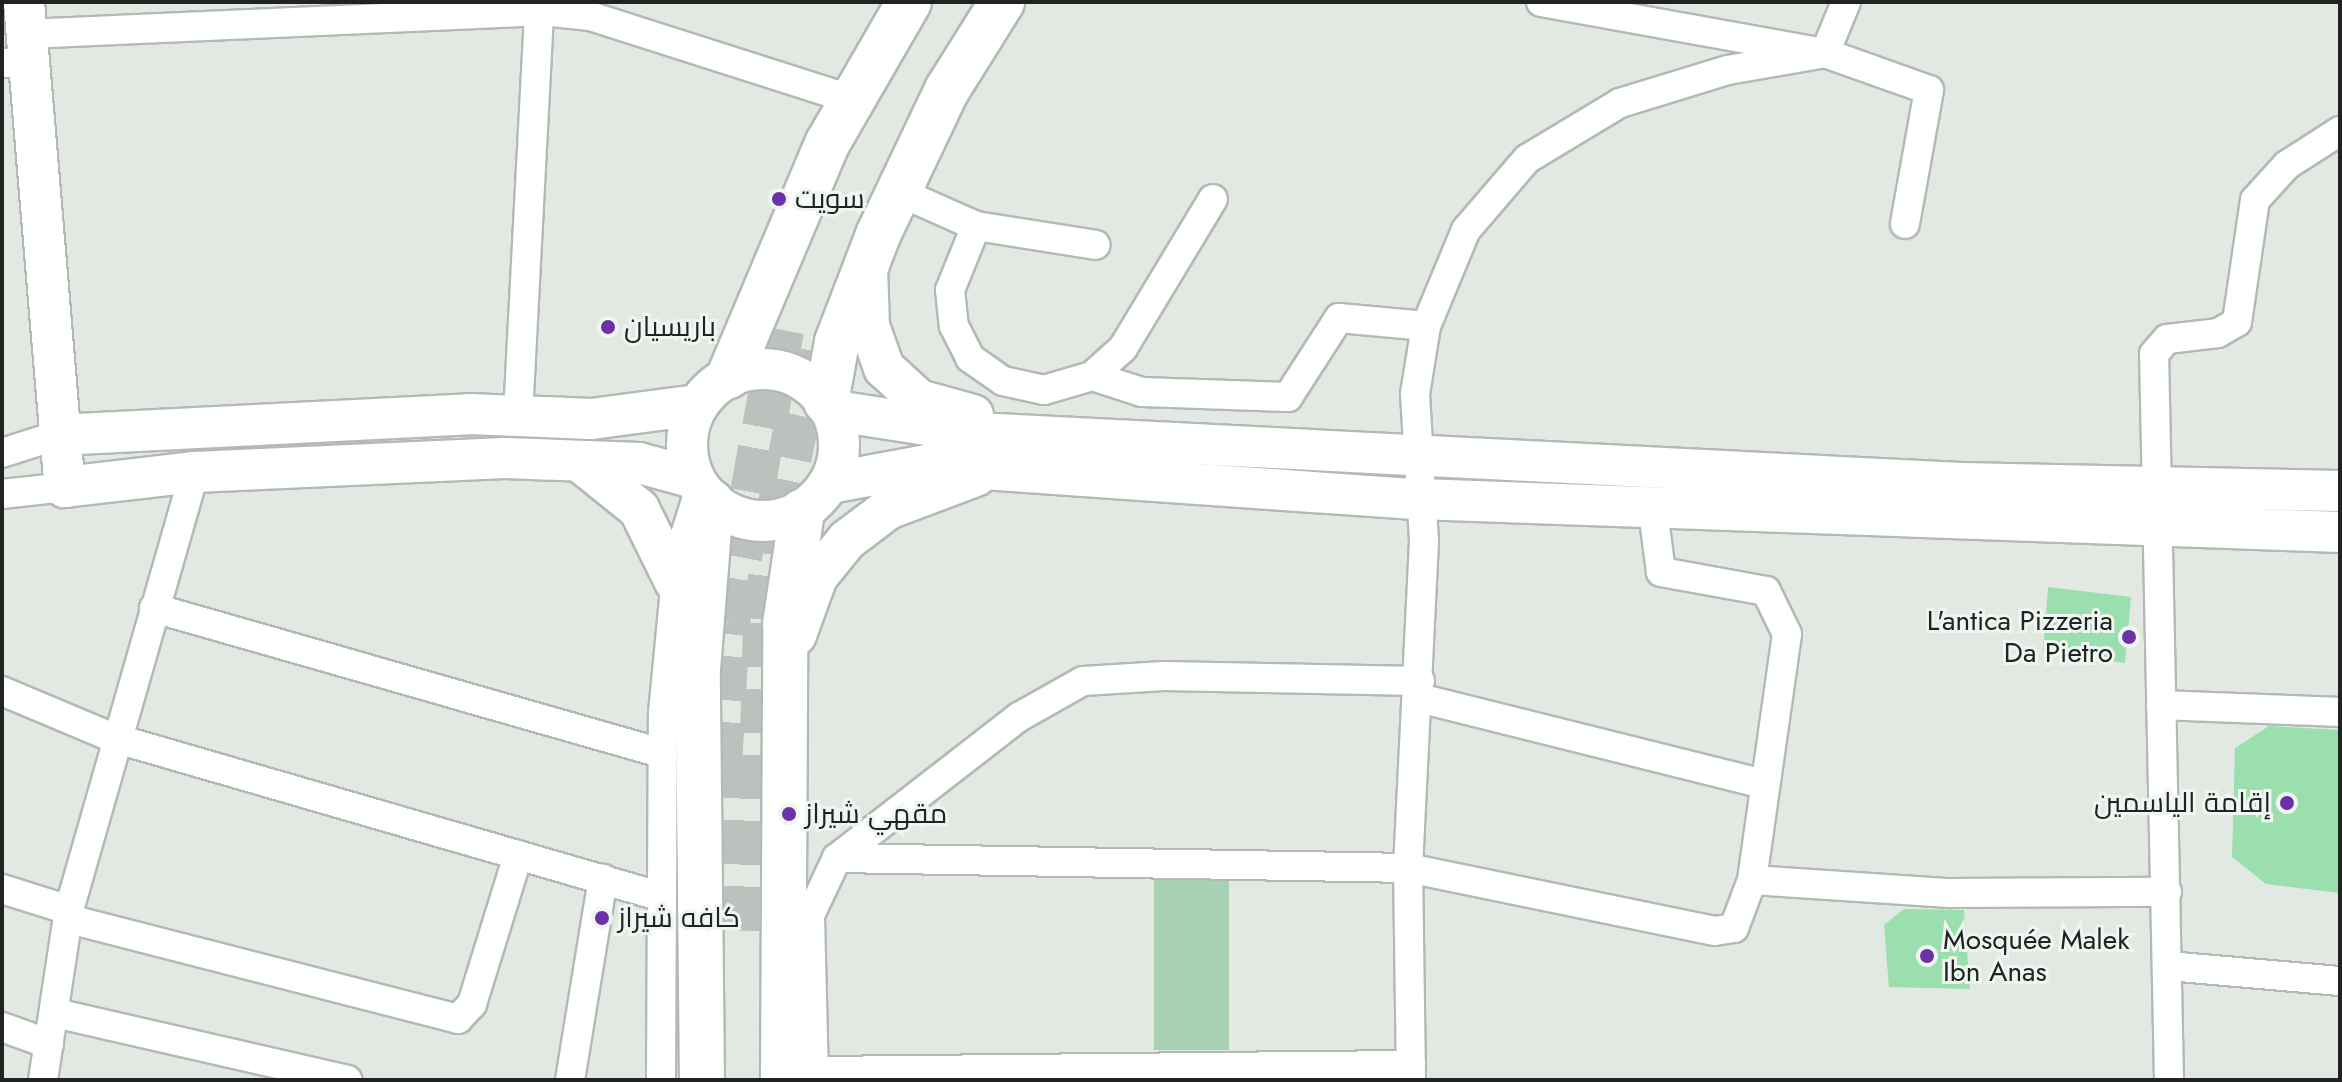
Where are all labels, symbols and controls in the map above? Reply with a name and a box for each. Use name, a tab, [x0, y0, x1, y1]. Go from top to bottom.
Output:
place label: سويت	[795, 182, 865, 216]
marker: سويت	[770, 190, 788, 208]
place label: باريسيان	[624, 310, 716, 344]
marker: باريسيان	[599, 318, 617, 336]
place label: L'antica Pizzeria Da Pietro	[1927, 604, 2113, 670]
marker: L'antica Pizzeria Da Pietro	[2120, 628, 2138, 646]
place label: إقامة الياسمين	[2094, 786, 2271, 820]
marker: إقامة الياسمين	[2278, 794, 2296, 812]
place label: مقهي شيراز	[805, 797, 947, 831]
marker: مقهي شيراز	[780, 805, 798, 823]
place label: کافه شيراز	[618, 901, 740, 935]
marker: کافه شيراز	[593, 909, 611, 927]
place label: Mosquée Malek Ibn Anas	[1943, 923, 2129, 989]
marker: Mosquée Malek Ibn Anas	[1918, 947, 1936, 965]

